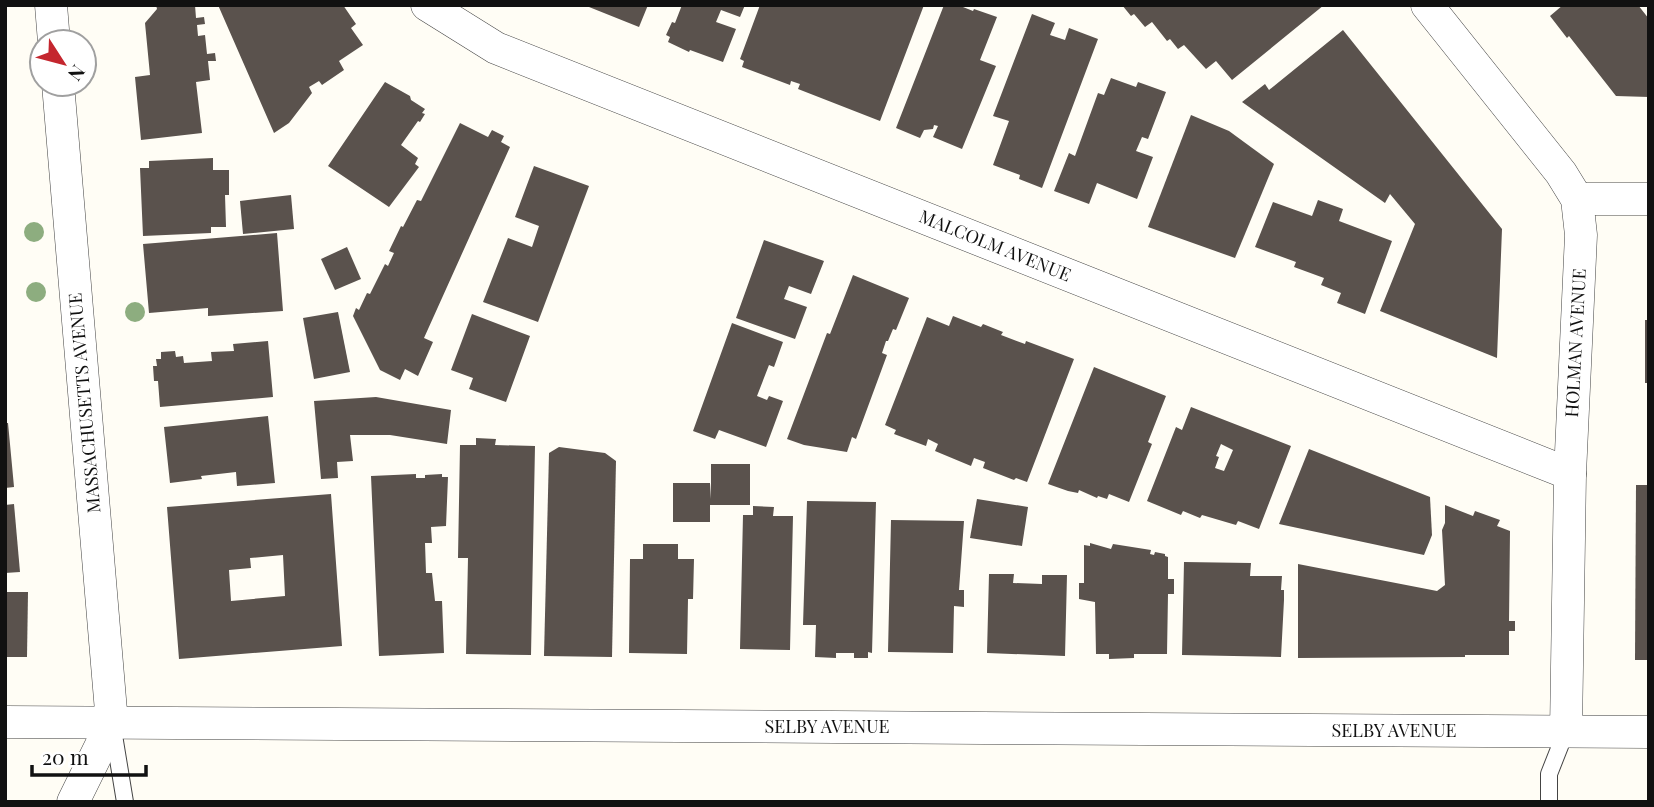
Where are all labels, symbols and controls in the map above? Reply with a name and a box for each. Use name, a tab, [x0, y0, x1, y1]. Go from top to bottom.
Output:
north arrow	[28, 28, 98, 98]
text: N	[63, 60, 92, 87]
street label: MALCOLM AVENUE	[916, 204, 1075, 286]
street label: HOLMAN AVENUE	[1559, 268, 1591, 418]
street label: MASSACHUSETTS AVENUE	[62, 292, 106, 514]
street label: SELBY AVENUE	[765, 714, 889, 738]
street label: SELBY AVENUE	[1332, 718, 1456, 742]
scale bar	[32, 734, 145, 778]
text: 20 m	[42, 742, 89, 770]

